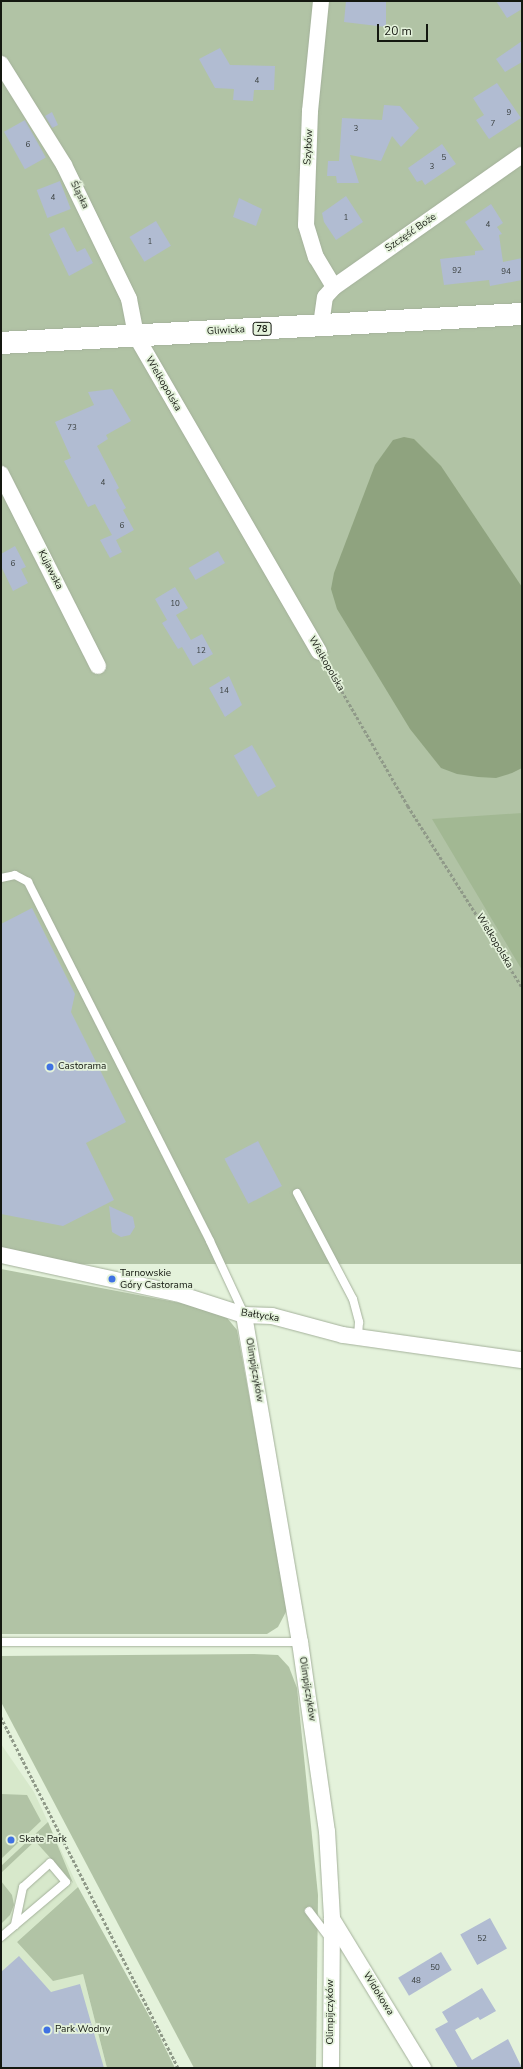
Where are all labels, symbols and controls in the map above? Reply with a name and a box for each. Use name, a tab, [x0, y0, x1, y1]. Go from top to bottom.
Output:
scale bar	[379, 16, 430, 42]
text: 20 m	[384, 23, 412, 39]
house number: 4	[255, 76, 259, 86]
house number: 9	[507, 108, 511, 118]
house number: 7	[491, 119, 495, 129]
house number: 3	[354, 124, 358, 134]
street label: Szybów	[302, 129, 316, 165]
house number: 6	[26, 140, 30, 150]
house number: 5	[442, 153, 446, 163]
house number: 3	[430, 162, 434, 172]
street label: Śląska	[67, 179, 91, 211]
house number: 4	[51, 193, 55, 203]
street label: Szczęść Boże	[383, 211, 439, 255]
house number: 1	[344, 213, 348, 223]
house number: 4	[486, 220, 490, 230]
house number: 1	[148, 237, 152, 247]
house number: 92	[452, 266, 462, 276]
house number: 94	[501, 267, 511, 277]
road number: 78	[252, 322, 272, 336]
street label: Gliwicka	[207, 324, 245, 338]
street label: Wielkopolska	[142, 354, 184, 414]
house number: 73	[67, 423, 77, 433]
house number: 4	[101, 478, 105, 488]
house number: 6	[120, 521, 124, 531]
street label: Kujawska	[35, 548, 65, 592]
house number: 6	[11, 559, 15, 569]
house number: 10	[170, 599, 180, 609]
street label: Wielkopolska	[305, 634, 347, 694]
house number: 12	[196, 646, 206, 656]
house number: 14	[219, 686, 229, 696]
street label: Wielkopolska	[473, 912, 515, 970]
place label: Castorama	[58, 1061, 106, 1073]
marker: Castorama	[45, 1062, 55, 1072]
place label: Tarnowskie Góry Castorama	[120, 1267, 193, 1290]
marker: Tarnowskie Góry Castorama	[107, 1274, 117, 1284]
street label: Bałtycka	[240, 1307, 280, 1325]
street label: Olimpijczyków	[242, 1337, 266, 1403]
street label: Olimpijczyków	[296, 1656, 318, 1722]
place label: Skate Park	[19, 1834, 67, 1846]
marker: Skate Park	[6, 1835, 16, 1845]
house number: 52	[477, 1934, 487, 1944]
house number: 50	[430, 1963, 440, 1973]
street label: Widokowa	[360, 1970, 396, 2018]
house number: 48	[411, 1976, 421, 1986]
street label: Olimpijczyków	[325, 1979, 337, 2045]
place label: Park Wodny	[55, 2024, 110, 2036]
marker: Park Wodny	[42, 2025, 52, 2035]

